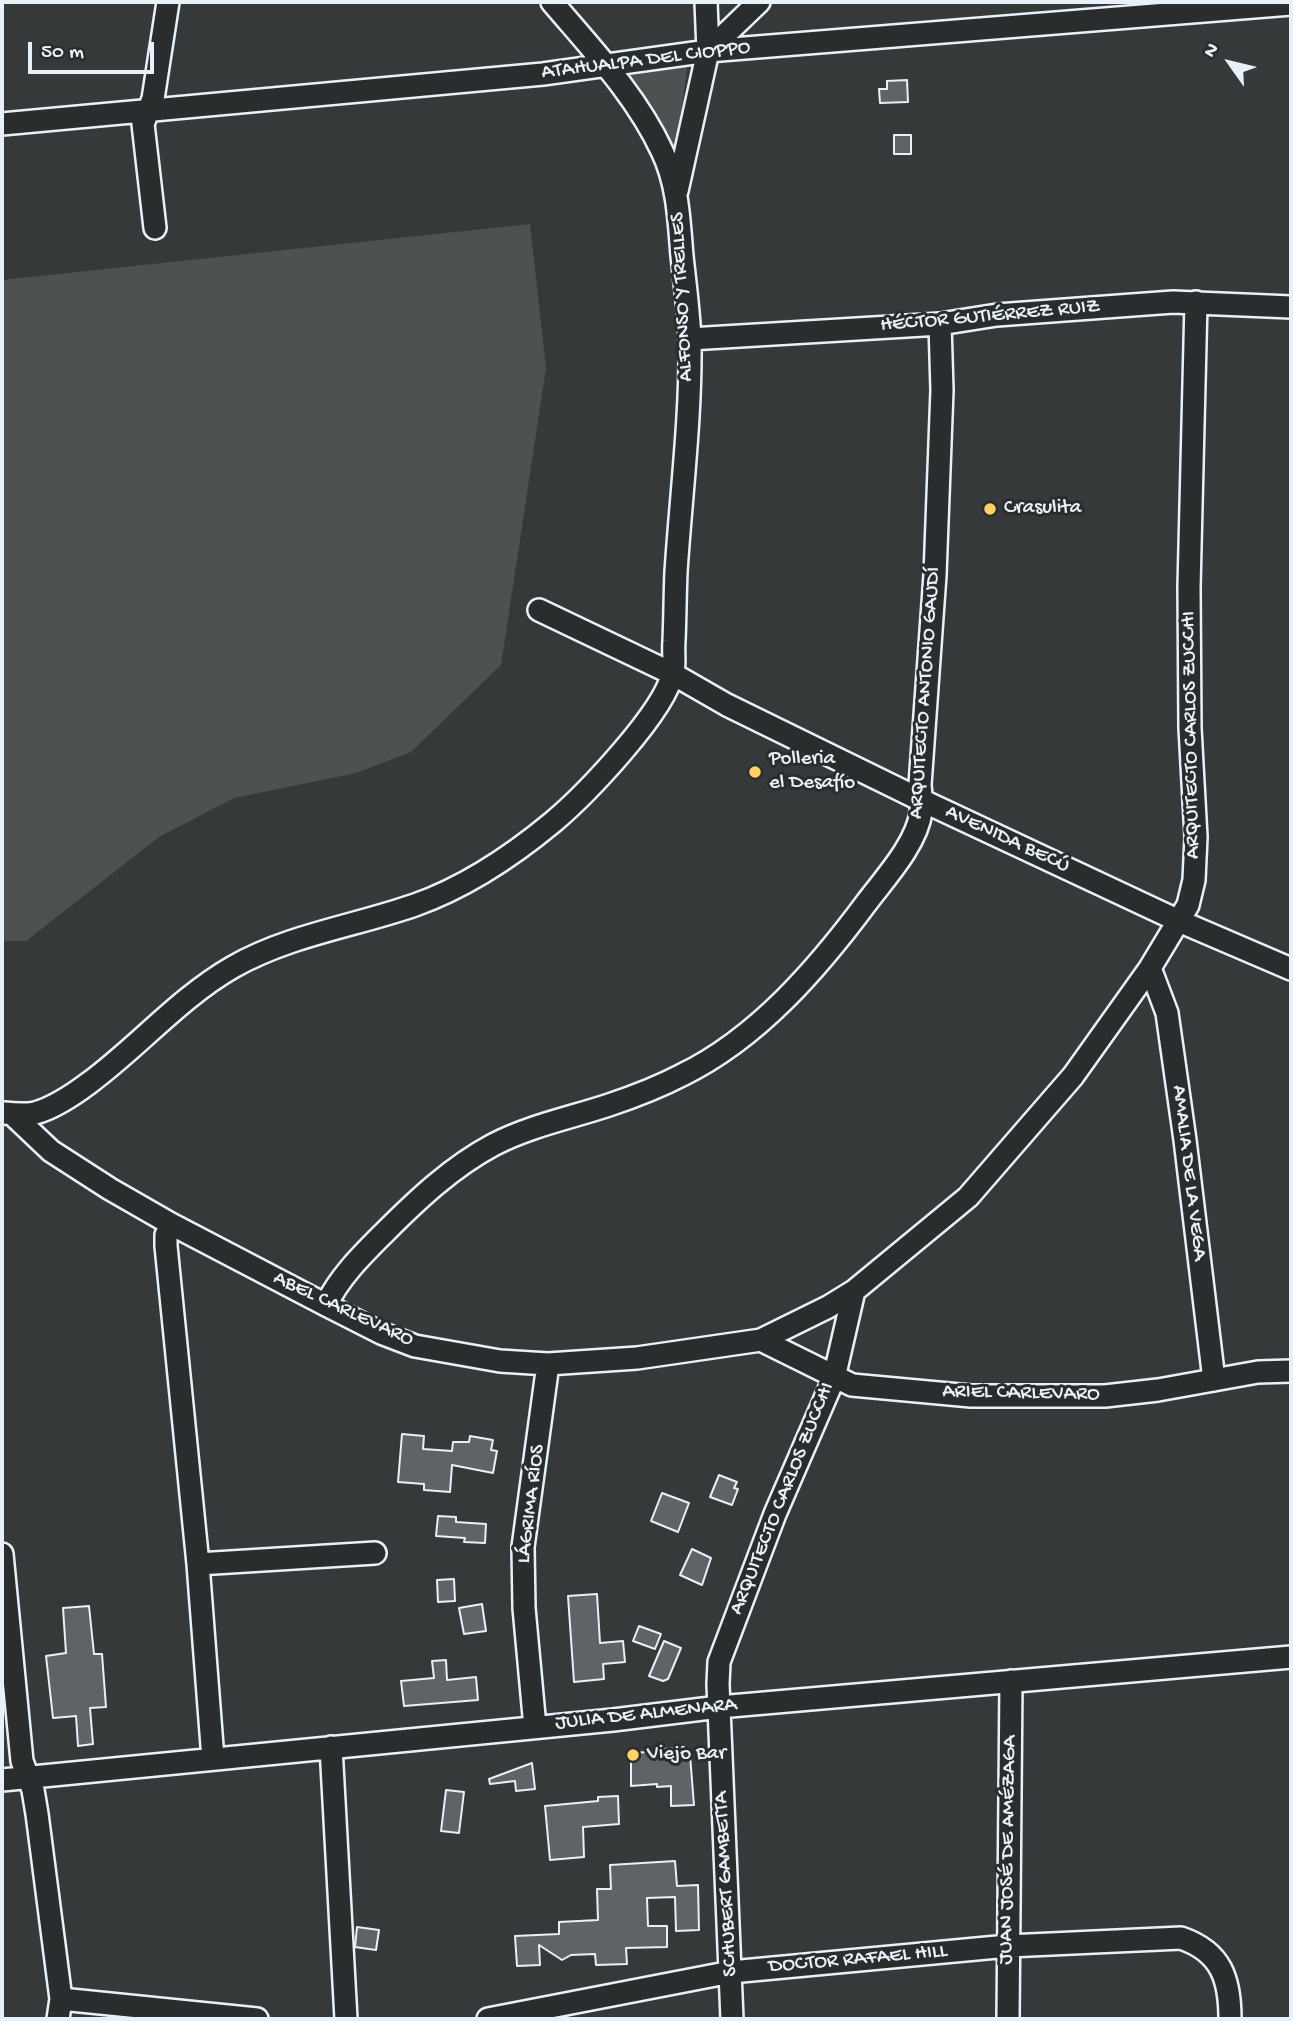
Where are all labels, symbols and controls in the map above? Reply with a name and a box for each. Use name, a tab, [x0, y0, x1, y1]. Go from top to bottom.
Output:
scale bar	[32, 28, 158, 72]
north arrow	[1195, 28, 1265, 98]
street label: ATAHUALPA DEL CIOPPO	[540, 36, 752, 86]
text: N	[1199, 39, 1225, 63]
text: 50 m	[41, 41, 84, 66]
street label: ALFONSO Y TRELLES	[666, 212, 700, 382]
street label: HÉCTOR GUTIÉRREZ RUIZ	[879, 295, 1101, 339]
place label: Crasulita	[1004, 496, 1081, 522]
marker: Crasulita	[982, 501, 998, 517]
street label: ARQUITECTO ANTONIO GAUDÍ	[905, 566, 947, 820]
street label: ARQUITECTO CARLOS ZUCCHI	[1177, 611, 1207, 859]
place label: Polleria el Desafío	[769, 747, 855, 797]
marker: Polleria el Desafío	[747, 764, 763, 780]
street label: AVENIDA BECÚ	[941, 800, 1073, 880]
street label: AMALIA DE LA VEGA	[1165, 1084, 1211, 1262]
street label: ABEL CARLEVARO	[269, 1266, 417, 1354]
street label: ARQUITECTO CARLOS ZUCCHI	[725, 1379, 841, 1619]
street label: ARIEL CARLEVARO	[942, 1380, 1100, 1408]
street label: LÁGRIMA RÍOS	[512, 1443, 552, 1565]
street label: JULIA DE ALMENARA	[554, 1693, 738, 1737]
street label: JUAN JOSÉ DE AMÉZAGA	[994, 1735, 1024, 1965]
place label: Viejo Bar	[647, 1742, 726, 1768]
marker: Viejo Bar	[625, 1747, 641, 1763]
street label: SCHUBERT GAMBETTA	[710, 1791, 744, 1977]
street label: DOCTOR RAFAEL HILL	[768, 1940, 948, 1980]

